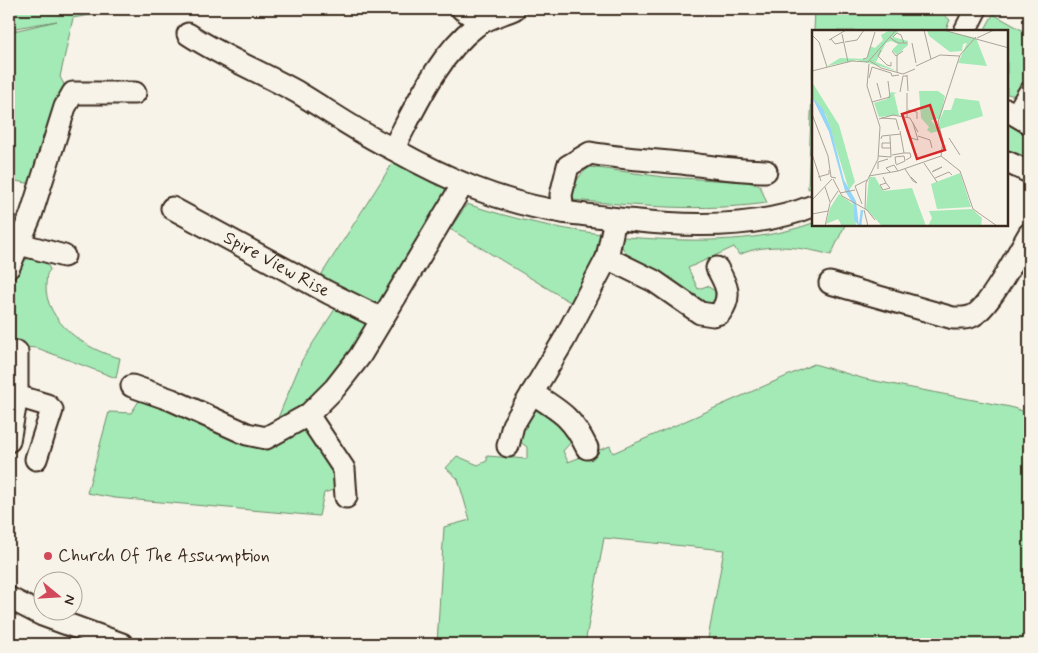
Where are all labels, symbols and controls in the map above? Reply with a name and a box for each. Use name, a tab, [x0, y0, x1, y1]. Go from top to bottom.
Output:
inset map	[812, 30, 1008, 226]
street label: Spire View Rise	[219, 226, 334, 303]
place label: Church Of The Assumption	[58, 544, 270, 568]
marker: Church Of The Assumption	[42, 550, 54, 562]
north arrow	[32, 570, 82, 620]
text: N	[59, 592, 79, 607]

